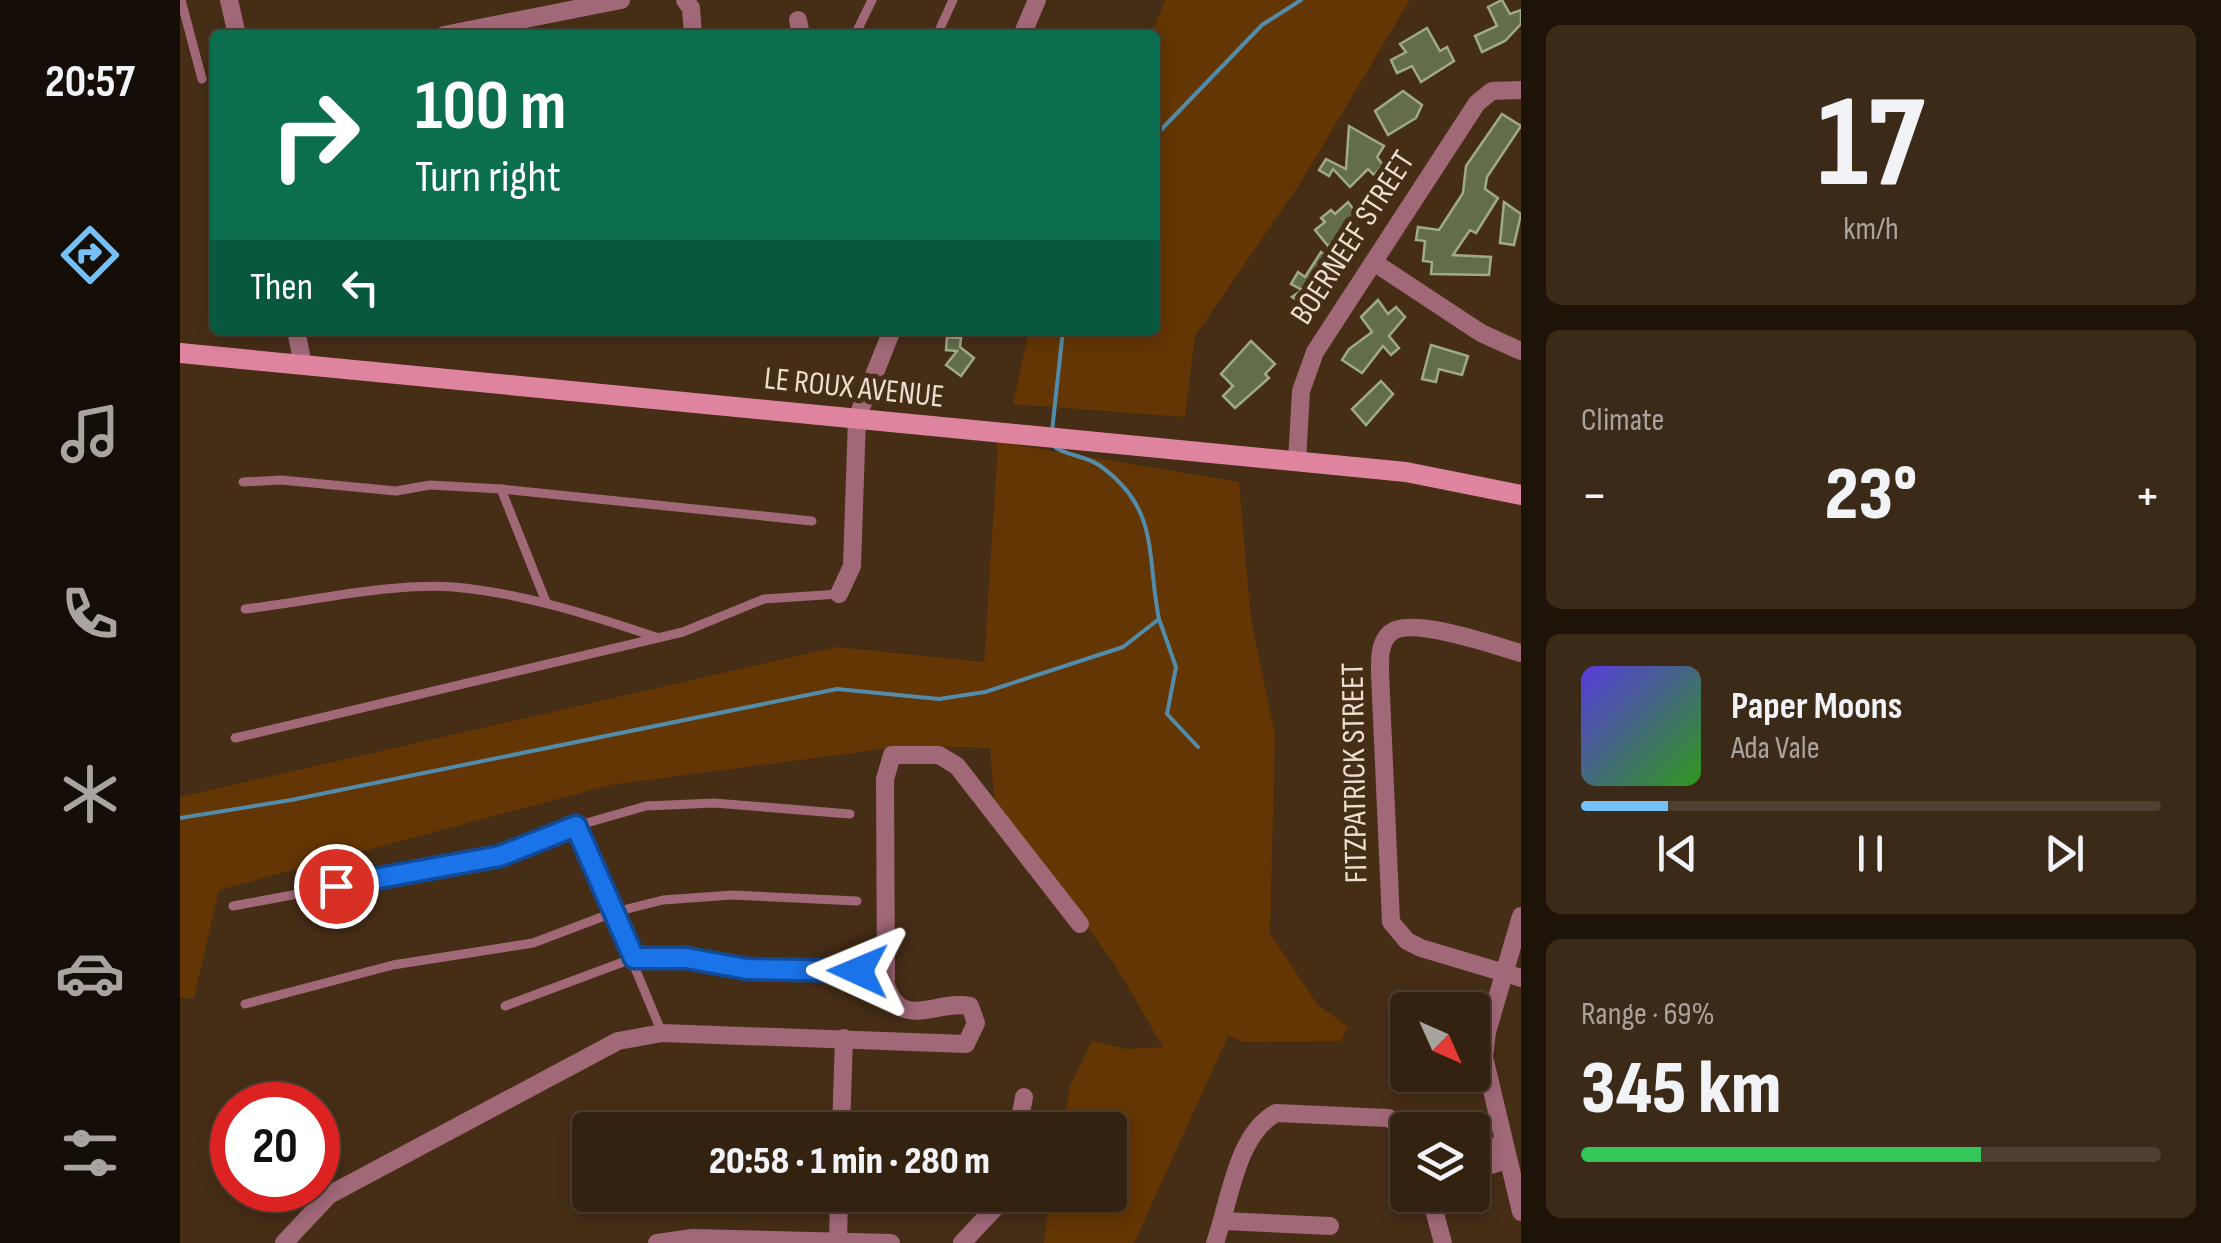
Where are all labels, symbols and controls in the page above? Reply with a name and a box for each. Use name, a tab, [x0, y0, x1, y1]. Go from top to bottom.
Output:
text: 20:57	[45, 55, 135, 110]
text: 100 m	[415, 65, 566, 149]
text: 17	[1818, 67, 1924, 223]
icon: right	[250, 70, 380, 200]
street label: BOERNEEF STREET	[1282, 144, 1424, 332]
text: Turn right	[415, 150, 561, 205]
text: km/h	[1843, 210, 1899, 249]
icon: directions	[55, 220, 125, 290]
icon: left	[333, 260, 388, 315]
text: Then	[250, 265, 313, 310]
street label: LE ROUX AVENUE	[762, 359, 946, 417]
icon: music	[55, 399, 125, 469]
text: Climate	[1581, 401, 1664, 440]
text: 23°	[1825, 450, 1917, 541]
text: −	[1581, 463, 1608, 530]
text: +	[2134, 463, 2161, 530]
icon: phone	[55, 579, 125, 649]
street label: FITZPATRICK STREET	[1334, 662, 1376, 884]
text: Paper Moons	[1731, 684, 1902, 729]
text: Ada Vale	[1731, 729, 1820, 768]
icon: climate	[55, 759, 125, 829]
icon: previous	[1650, 826, 1705, 881]
icon: pause	[1843, 826, 1898, 881]
icon: next	[2037, 826, 2092, 881]
pin	[294, 844, 379, 929]
icon: arrive	[309, 859, 364, 914]
position arrow	[806, 919, 910, 1023]
icon: car	[55, 938, 125, 1008]
north arrow	[1390, 992, 1490, 1092]
map controls	[1390, 992, 1490, 1212]
text: Range · 69%	[1581, 995, 1715, 1034]
text: 345 km	[1581, 1044, 1781, 1135]
speed limit sign: 20	[210, 1082, 340, 1212]
button: layers	[1390, 1112, 1490, 1212]
icon: filters	[55, 1118, 125, 1188]
text: 20:58 · 1 min · 280 m	[709, 1139, 990, 1184]

